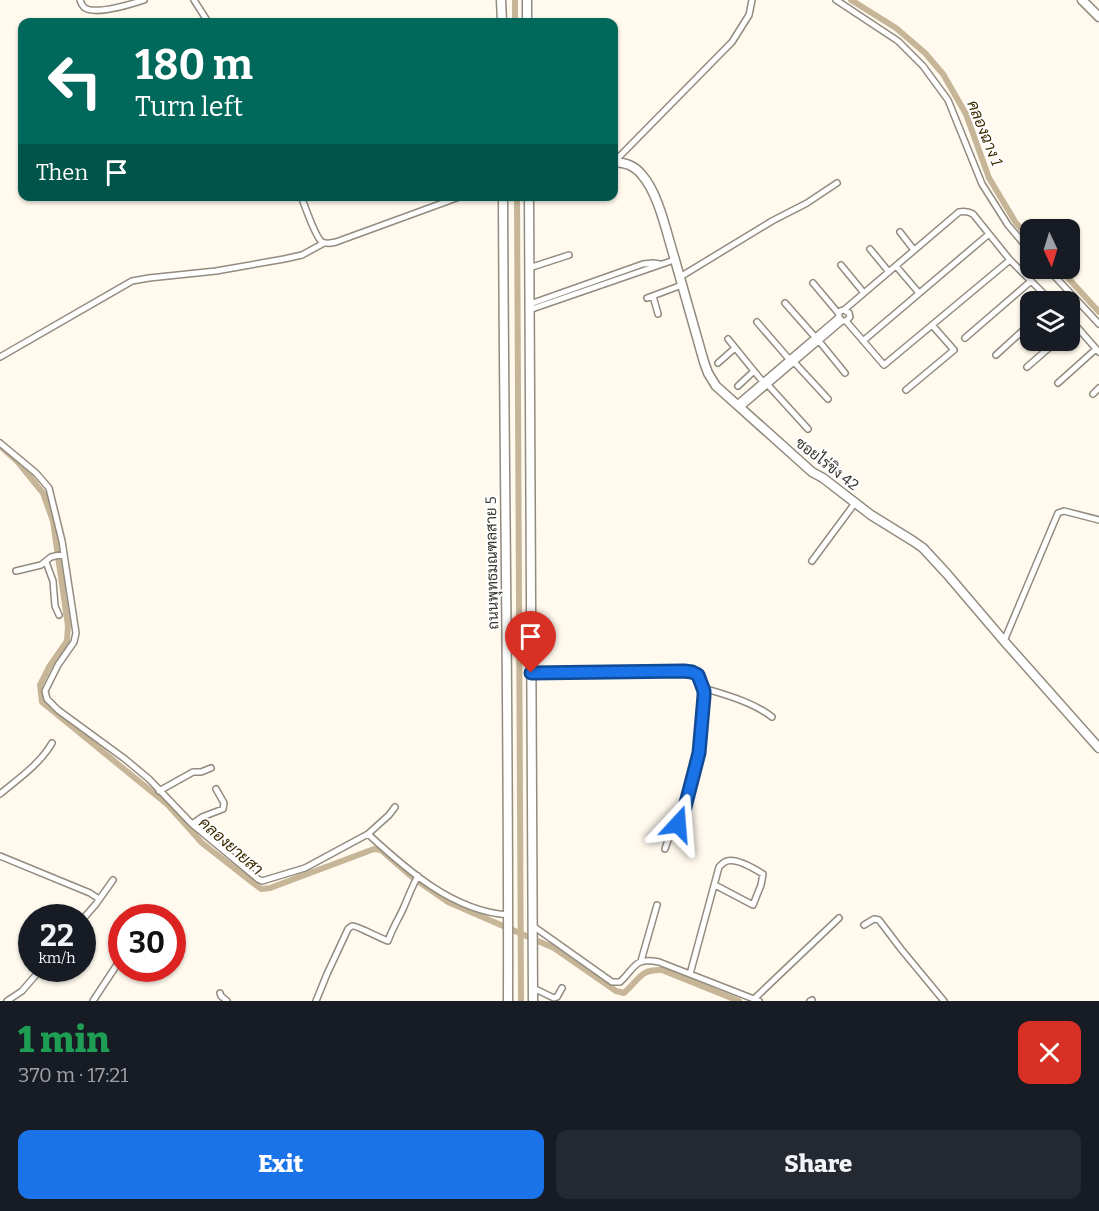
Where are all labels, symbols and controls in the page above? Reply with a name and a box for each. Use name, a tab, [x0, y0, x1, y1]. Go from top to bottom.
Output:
text: 180 m	[135, 40, 253, 90]
icon: left	[36, 42, 114, 120]
text: Turn left	[135, 91, 243, 123]
water label: คลองฉาง 1	[963, 97, 1007, 169]
icon: arrive	[100, 156, 133, 189]
text: Then	[36, 159, 88, 186]
north arrow	[1020, 219, 1080, 279]
map controls	[1020, 219, 1080, 351]
button: layers	[1020, 291, 1080, 351]
street label: ซอยไร่ขิง 42	[792, 433, 863, 494]
street label: ถนนพุทธมณฑลสาย 5	[482, 496, 504, 630]
pin	[505, 611, 556, 673]
icon: arrive	[514, 620, 547, 653]
position arrow	[646, 792, 710, 856]
water label: คลองยายสา	[195, 813, 267, 879]
speed limit sign: 30	[108, 904, 186, 982]
text: 22	[40, 918, 74, 954]
text: km/h	[38, 949, 76, 967]
text: 1 min	[18, 1018, 110, 1062]
button: close	[1018, 1021, 1081, 1084]
text: 370 m · 17:21	[18, 1063, 128, 1087]
button: Exit	[18, 1130, 544, 1199]
button: Share	[556, 1130, 1081, 1199]

